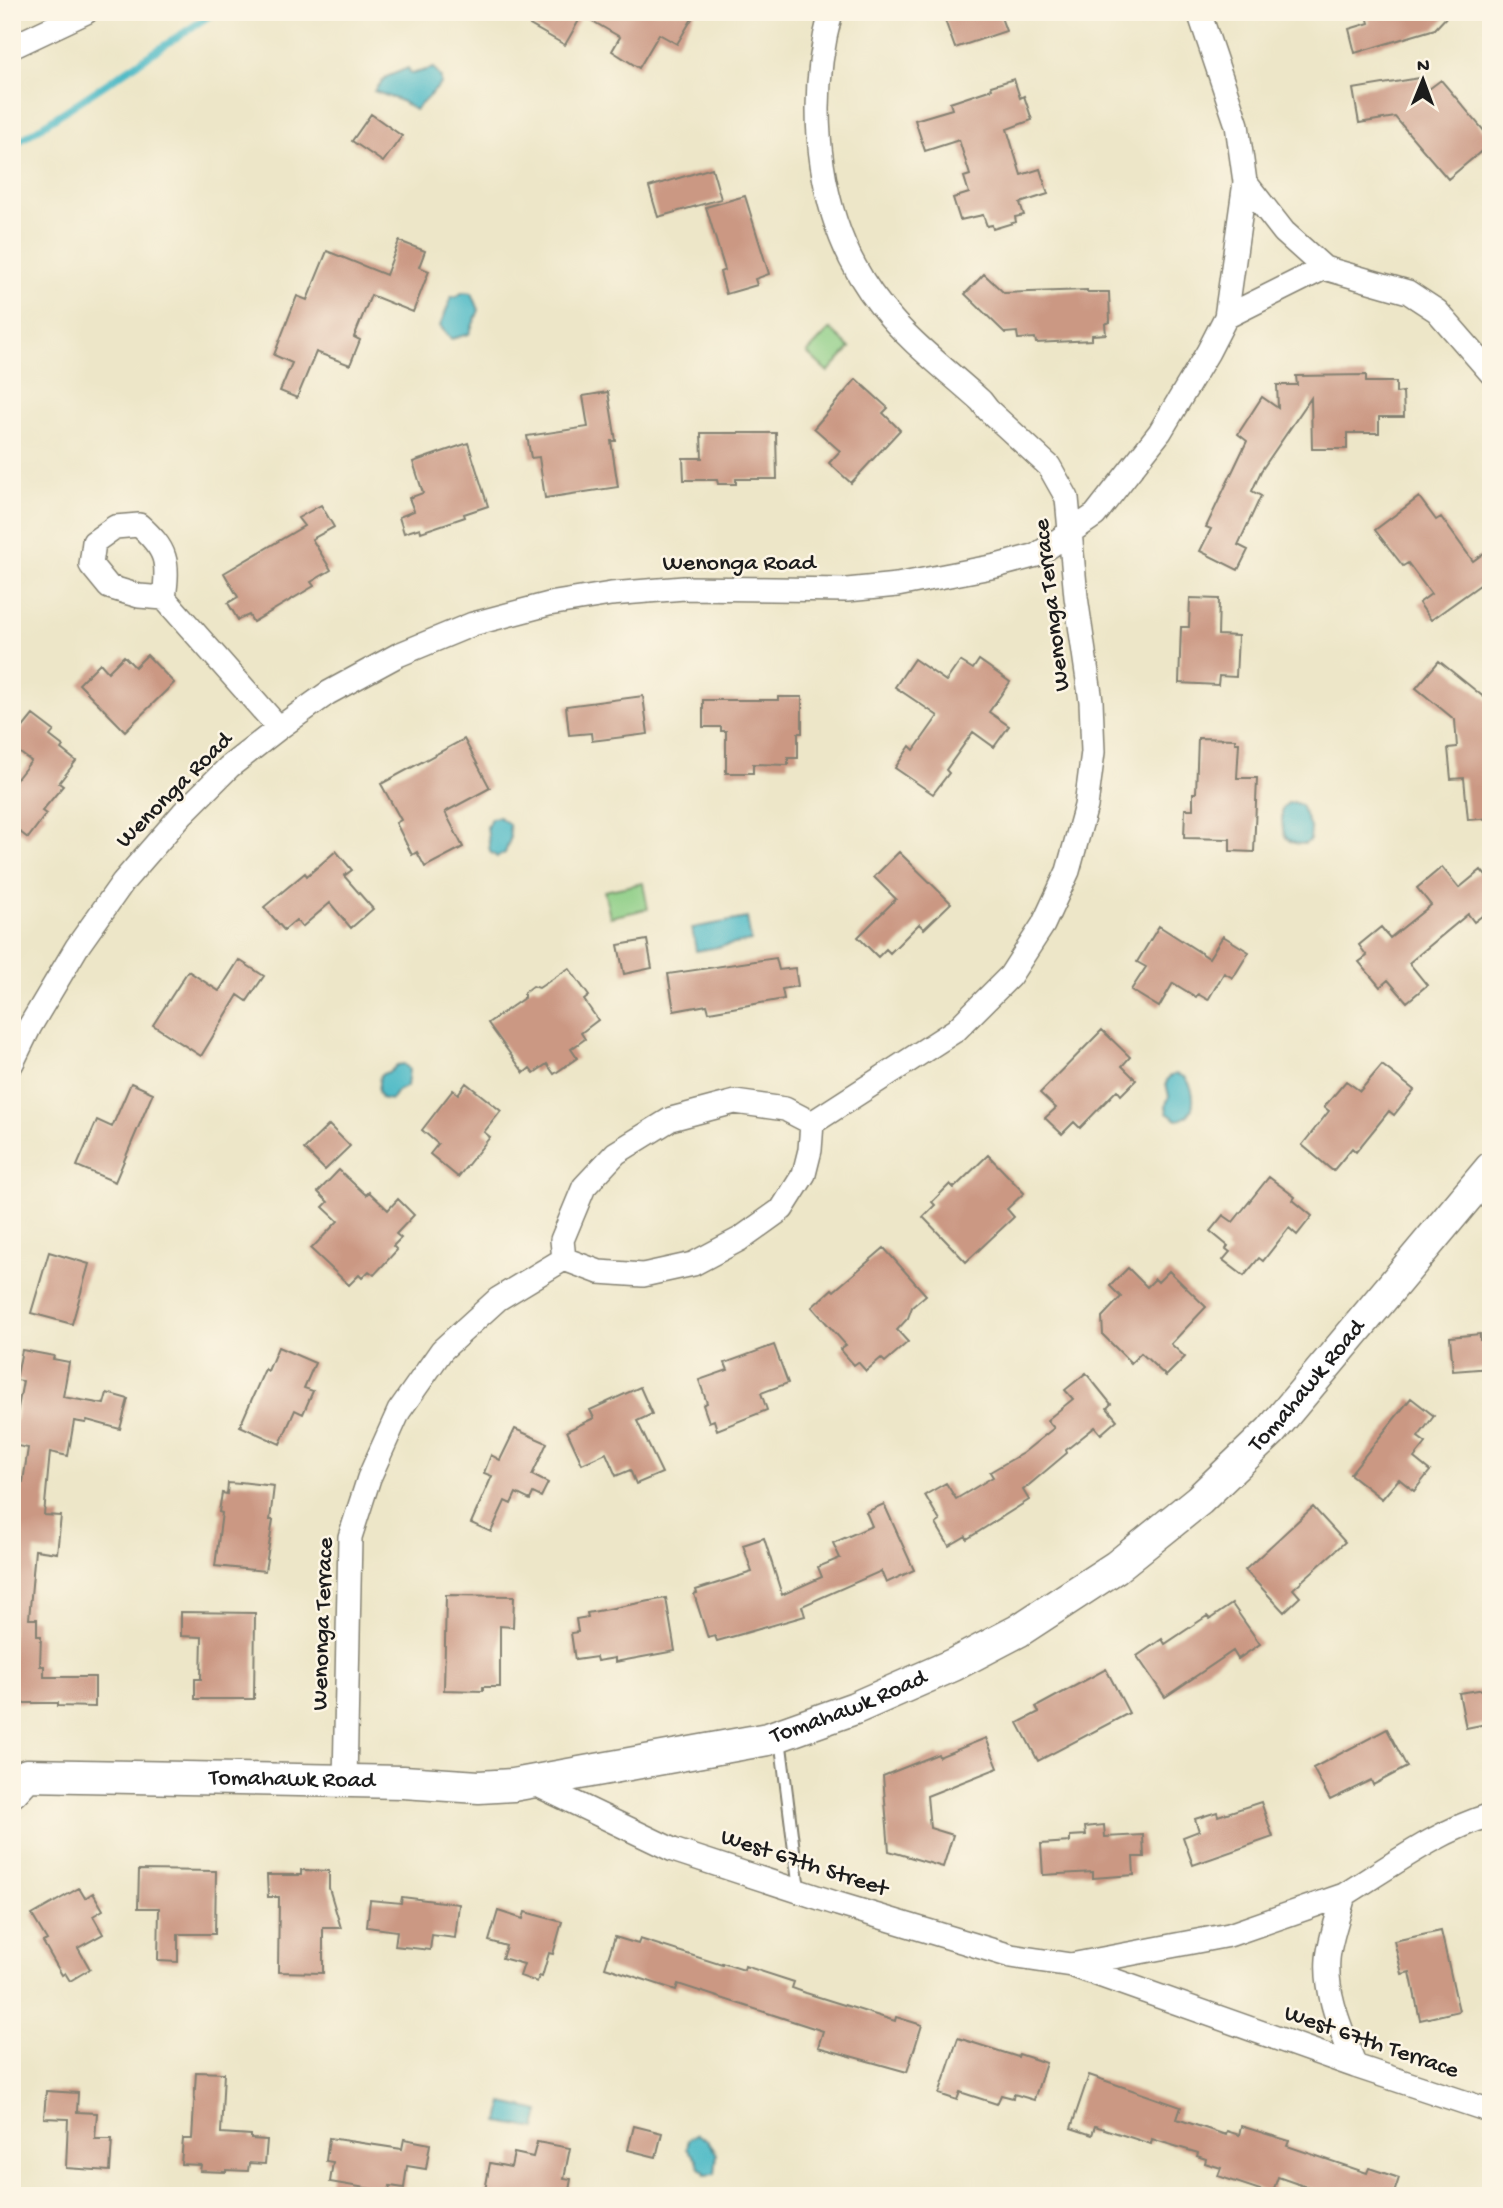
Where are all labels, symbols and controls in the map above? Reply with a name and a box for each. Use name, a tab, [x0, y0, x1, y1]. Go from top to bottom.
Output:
north arrow	[1388, 46, 1458, 116]
text: N	[1417, 55, 1430, 78]
street label: Wenonga Terrace	[1028, 517, 1078, 693]
street label: Wenonga Road	[662, 550, 817, 579]
street label: Wenonga Road	[111, 725, 241, 855]
street label: Tomahawk Road	[1241, 1313, 1373, 1460]
street label: Wenonga Terrace	[306, 1536, 342, 1711]
street label: Tomahawk Road	[765, 1663, 933, 1752]
street label: Tomahawk Road	[207, 1764, 377, 1796]
street label: West 67th Street	[717, 1823, 893, 1905]
street label: West 67th Terrace	[1280, 2000, 1463, 2087]

